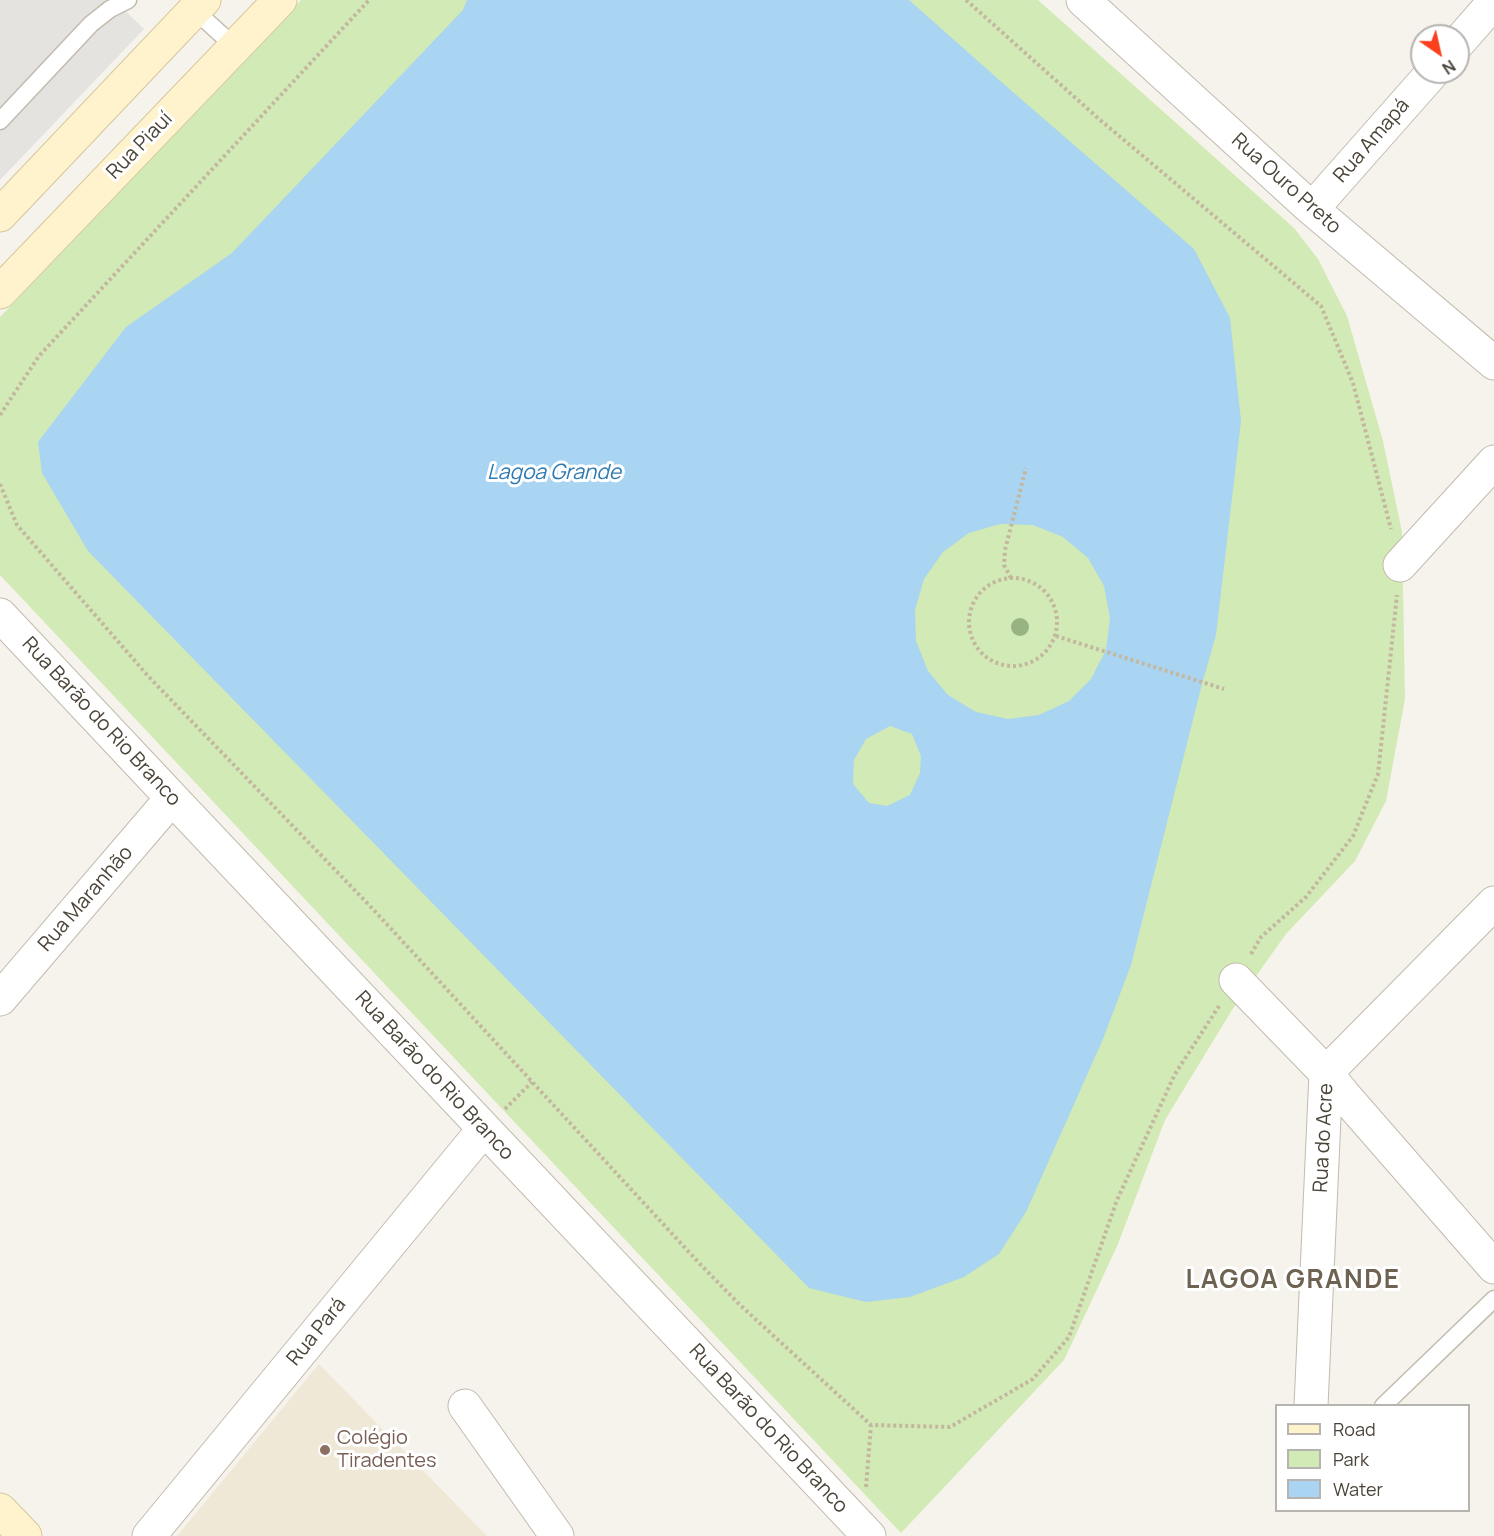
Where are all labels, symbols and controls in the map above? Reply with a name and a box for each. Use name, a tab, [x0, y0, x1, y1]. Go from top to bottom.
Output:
north arrow	[1410, 24, 1470, 84]
text: N	[1438, 55, 1460, 80]
street label: Rua Amapá	[1329, 94, 1415, 188]
street label: Rua Piauí	[102, 107, 178, 185]
street label: Rua Ouro Preto	[1226, 129, 1346, 239]
water label: Lagoa Grande	[487, 460, 621, 486]
street label: Rua Barão do Rio Branco	[16, 633, 186, 811]
street label: Rua Maranhão	[34, 841, 138, 957]
street label: Rua Barão do Rio Branco	[349, 987, 519, 1165]
street label: Rua do Acre	[1309, 1083, 1339, 1193]
district label: LAGOA GRANDE	[1185, 1265, 1401, 1297]
street label: Rua Pará	[282, 1293, 352, 1371]
street label: Rua Barão do Rio Branco	[683, 1340, 853, 1518]
legend	[1275, 1404, 1470, 1512]
text: Road	[1333, 1417, 1376, 1441]
place label: Colégio Tiradentes	[337, 1426, 436, 1473]
marker: Colégio Tiradentes	[318, 1443, 332, 1457]
text: Park	[1333, 1447, 1369, 1471]
text: Water	[1333, 1477, 1383, 1501]

